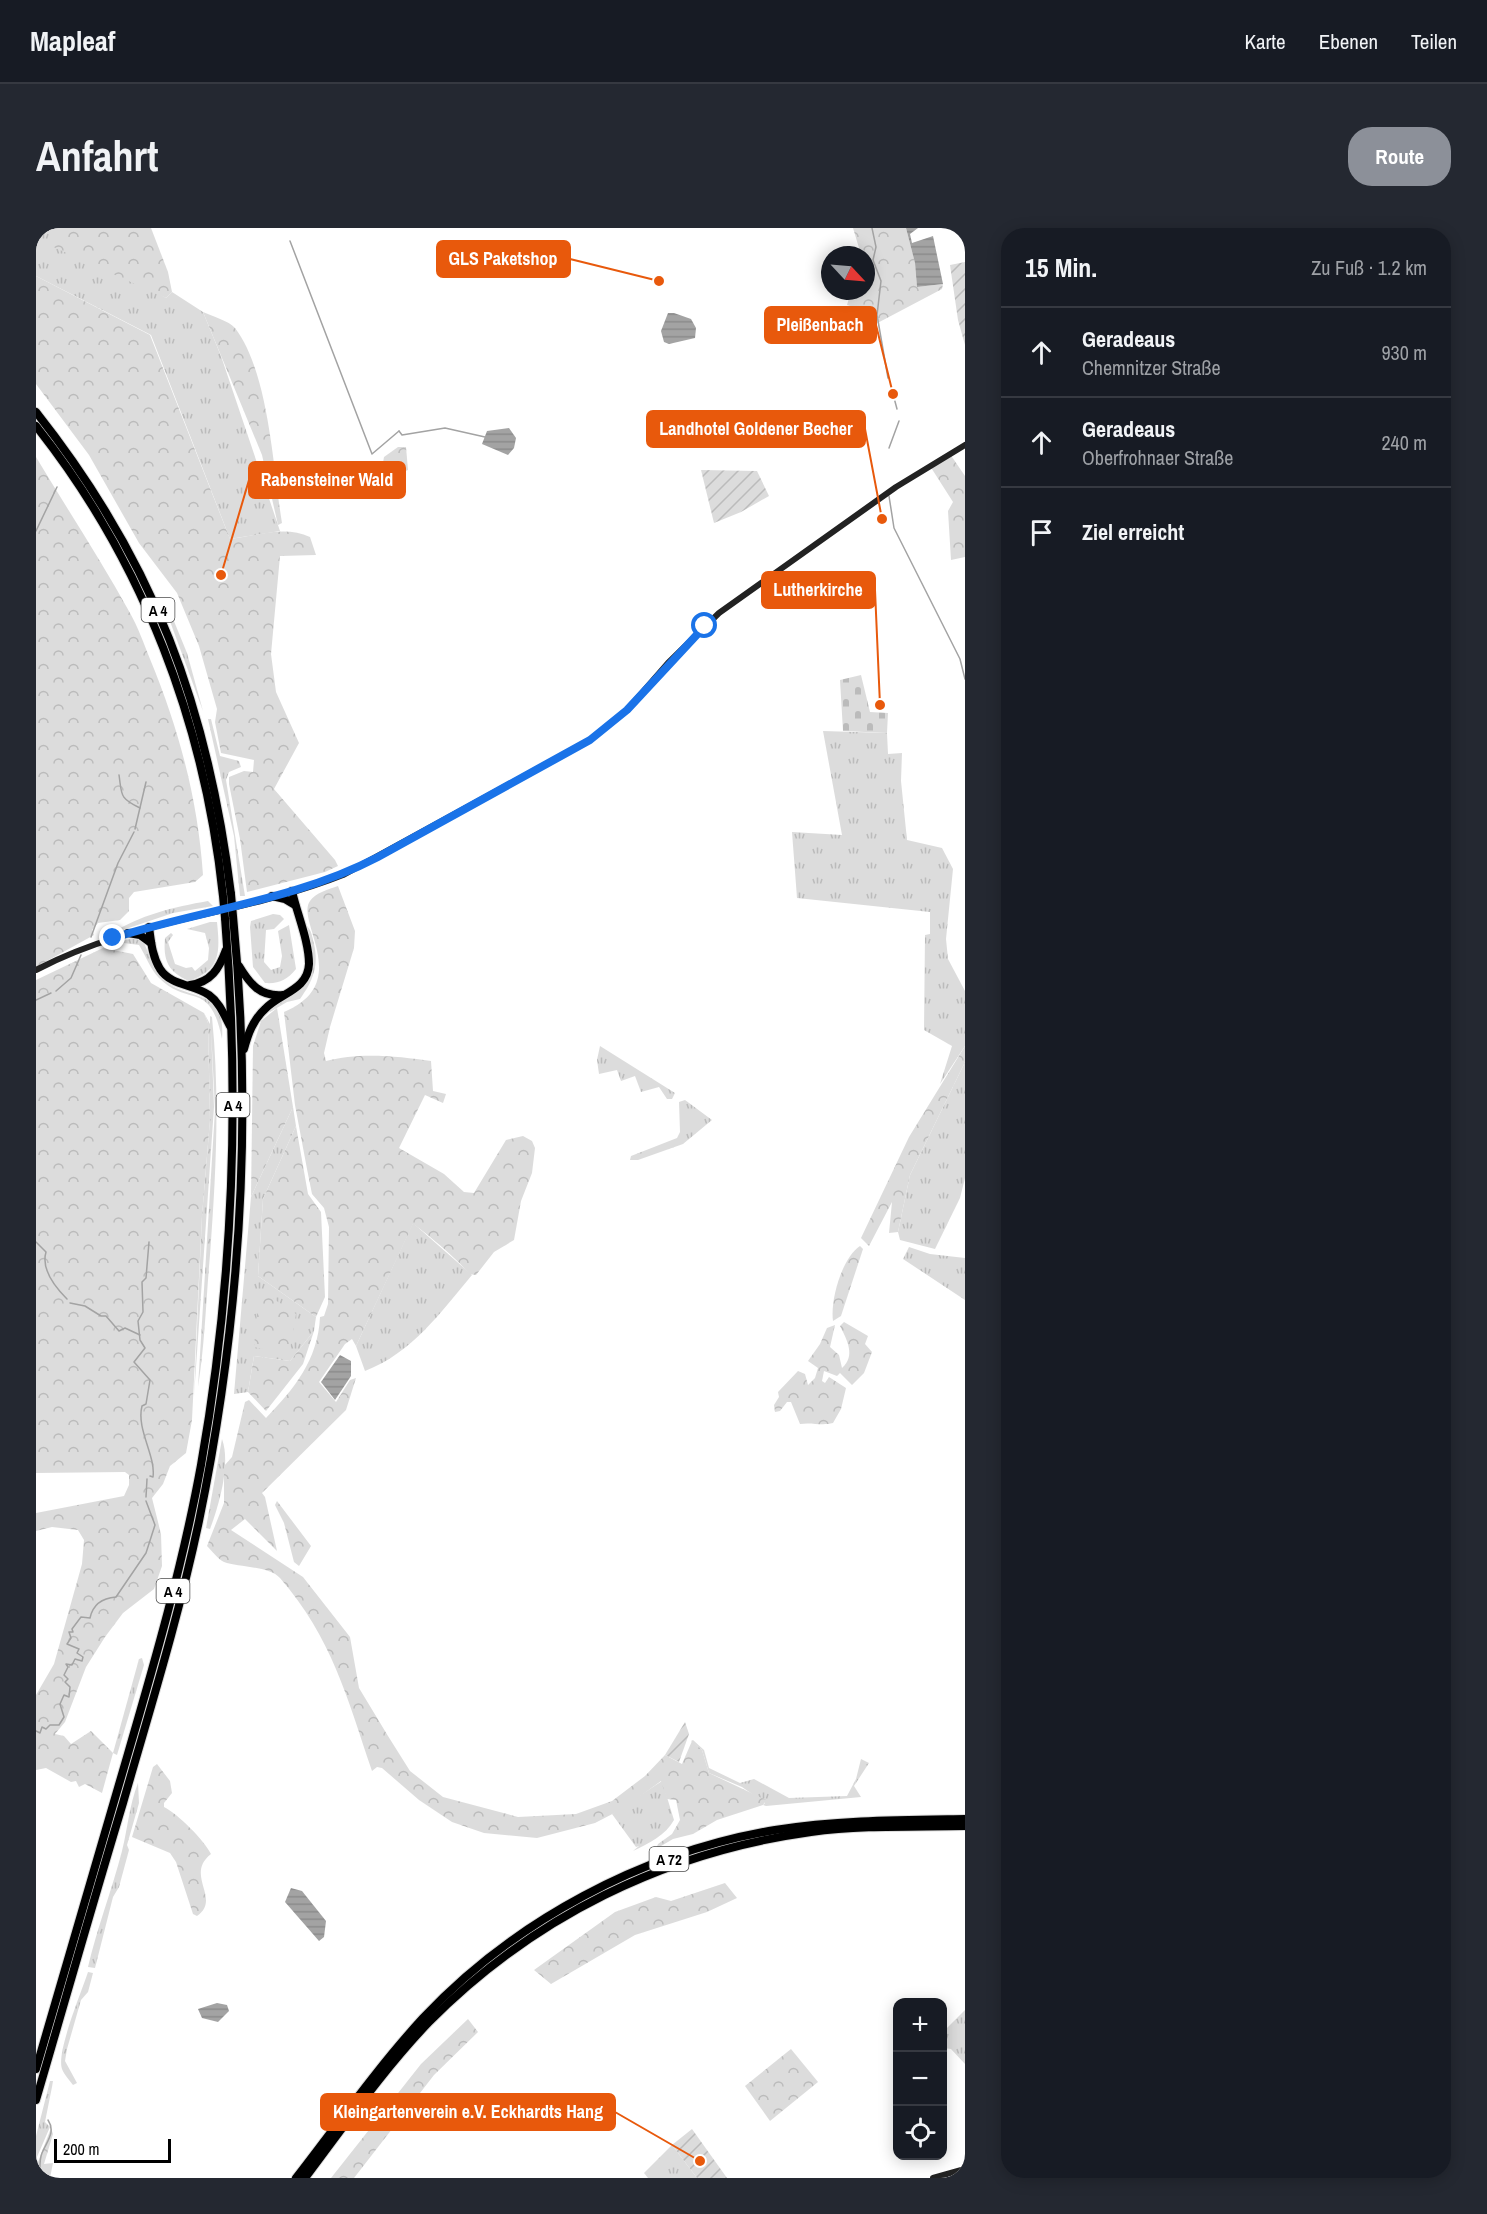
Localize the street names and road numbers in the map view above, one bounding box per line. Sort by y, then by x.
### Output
road number: A 4 [142,598,174,622]
road number: A 4 [216,1093,250,1117]
road number: A 4 [156,1579,190,1603]
road number: A 72 [650,1847,688,1871]

